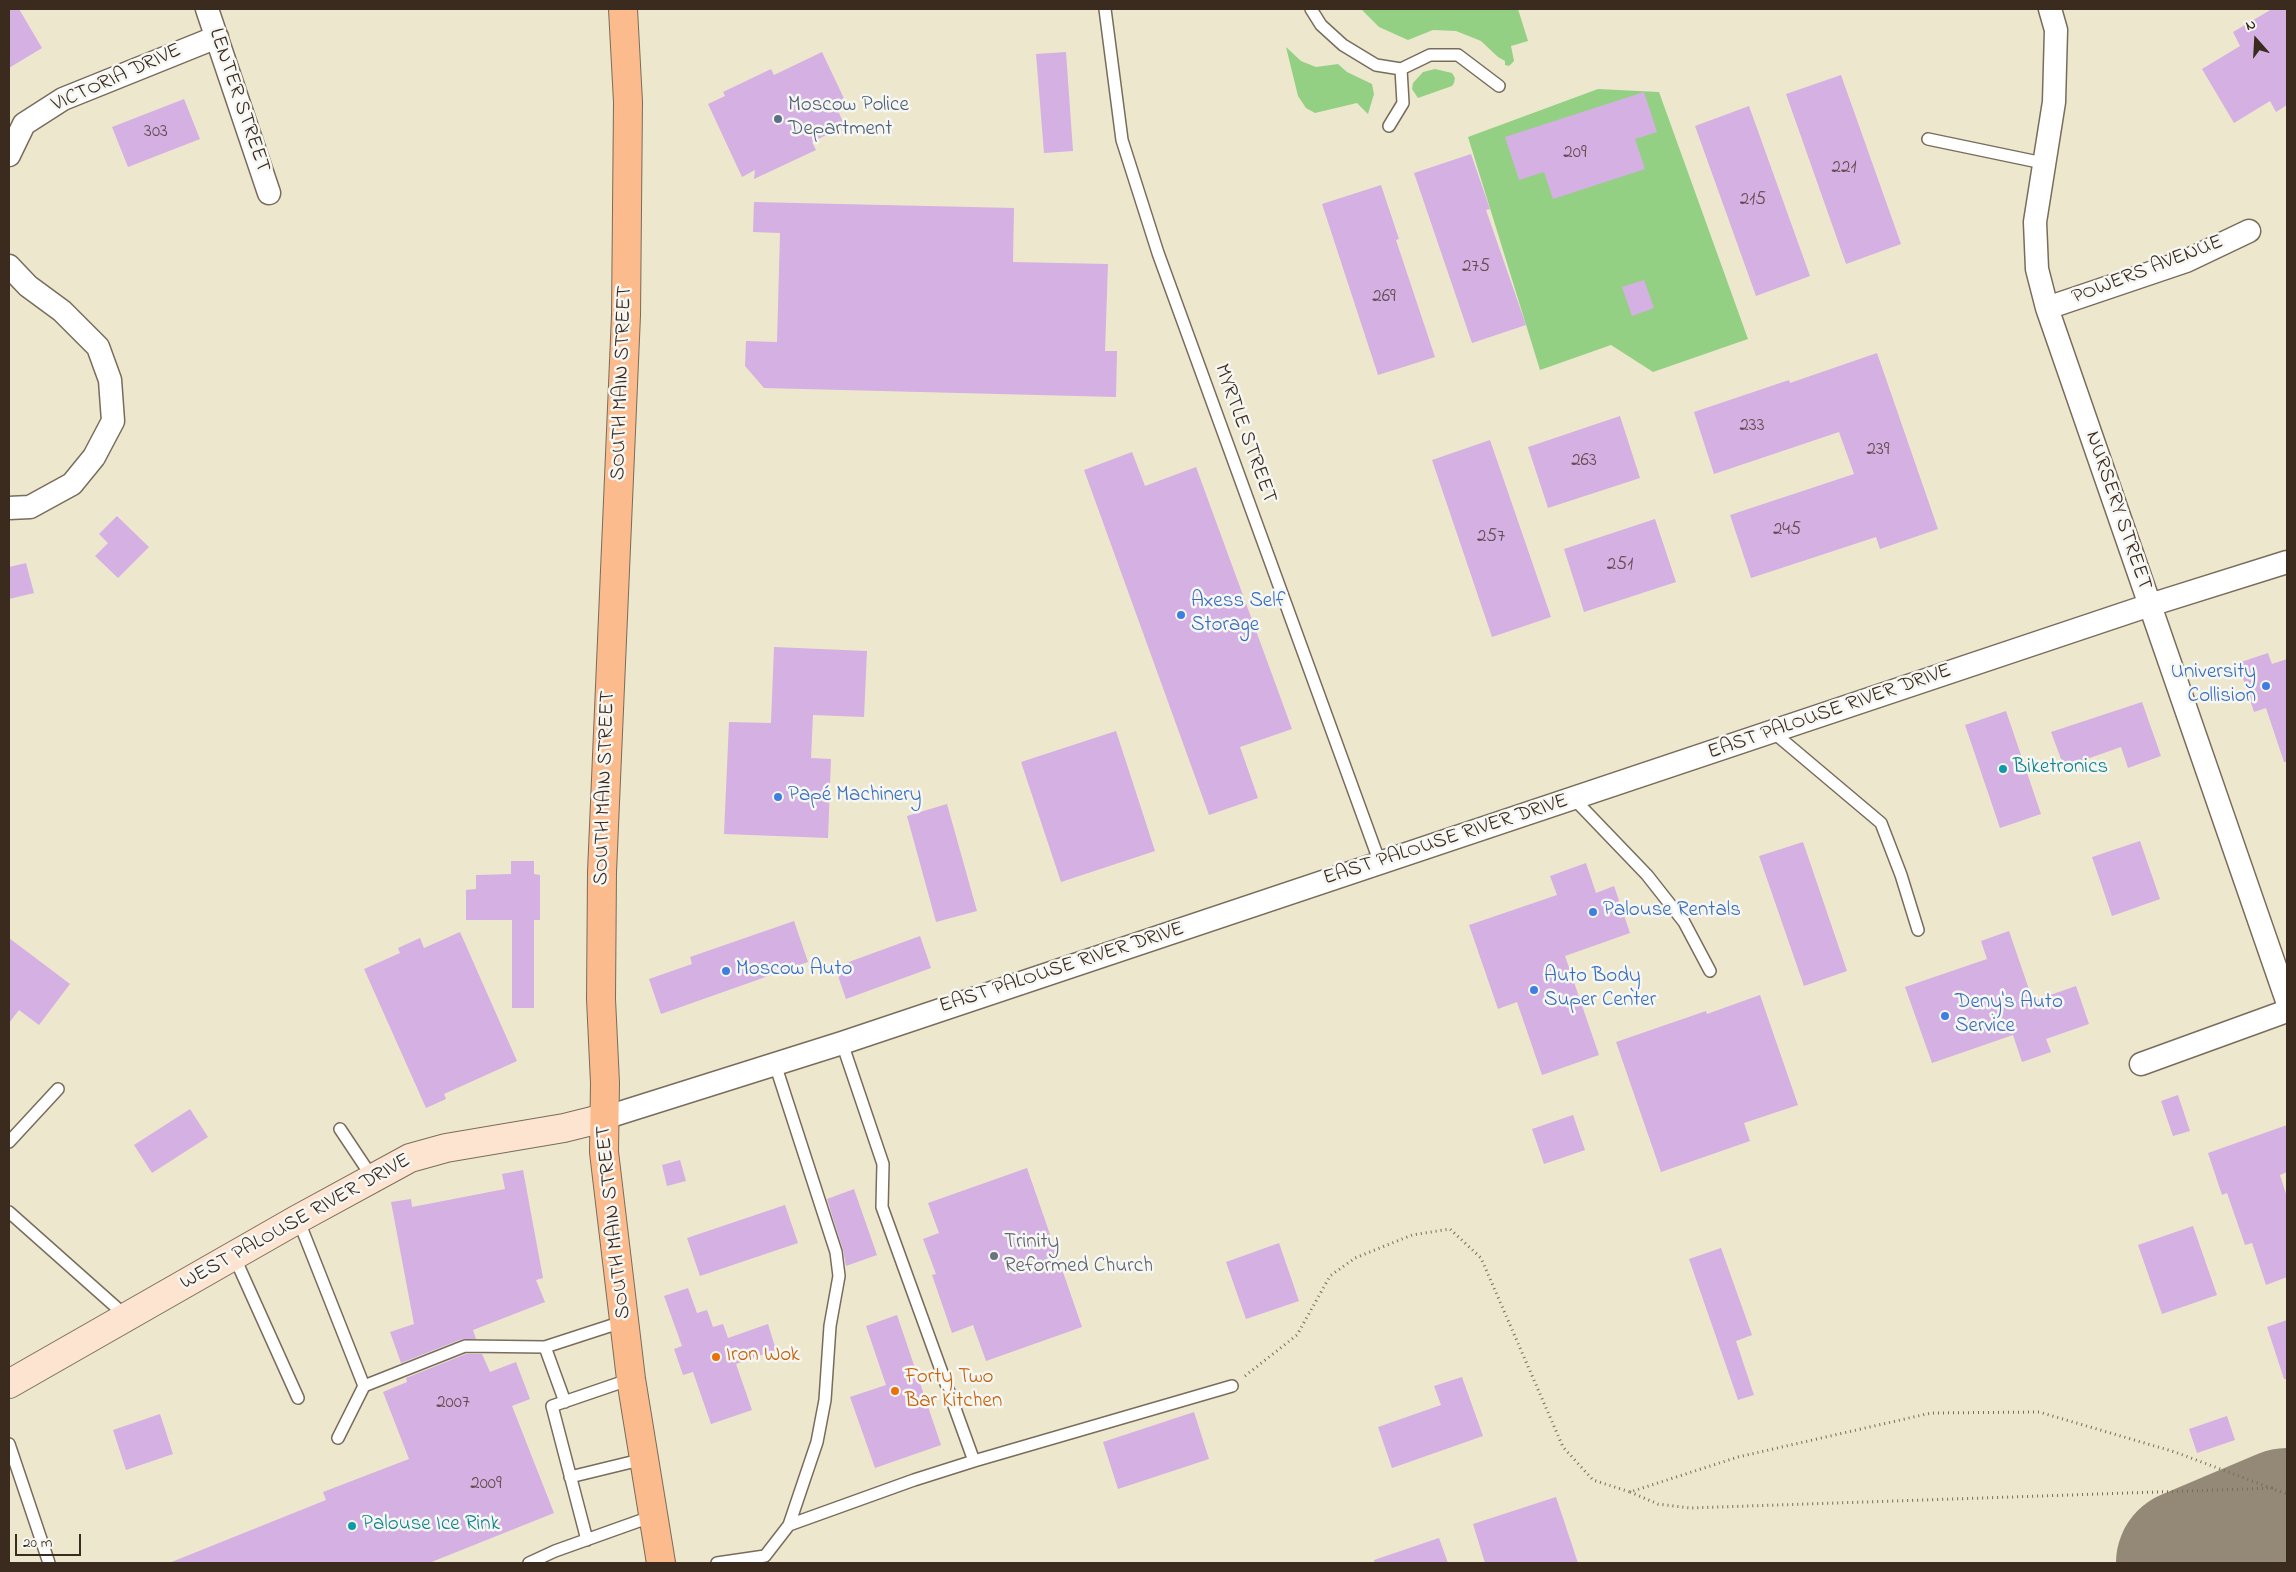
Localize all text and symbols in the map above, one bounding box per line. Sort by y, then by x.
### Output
text: N [2243,14,2259,37]
north arrow [2231,15,2281,65]
street label: LENTER STREET [202,26,274,176]
street label: VICTORIA DRIVE [48,39,186,119]
place label: Moscow Police Department [788,94,909,144]
marker: Moscow Police Department [772,113,784,125]
house number: 303 [144,122,168,144]
house number: 209 [1563,143,1587,165]
house number: 221 [1832,158,1856,180]
house number: 215 [1740,190,1766,212]
street label: POWERS AVENUE [2069,231,2227,311]
house number: 275 [1462,257,1490,279]
street label: SOUTH MAIN STREET [607,285,639,481]
house number: 269 [1372,287,1396,309]
street label: MYRTLE STREET [1207,361,1281,507]
house number: 233 [1739,416,1765,438]
street label: NURSERY STREET [2078,428,2156,594]
house number: 239 [1866,440,1890,462]
house number: 263 [1571,451,1597,473]
house number: 245 [1773,520,1801,542]
house number: 257 [1477,527,1505,549]
house number: 251 [1607,555,1633,577]
place label: Axess Self Storage [1191,590,1286,640]
marker: Axess Self Storage [1175,609,1187,621]
street label: EAST PALOUSE RIVER DRIVE [1705,659,1955,767]
place label: University Collision [2171,661,2256,711]
marker: University Collision [2260,680,2272,692]
street label: SOUTH MAIN STREET [590,690,622,886]
place label: Biketronics [2013,756,2108,782]
marker: Biketronics [1997,763,2009,775]
place label: Papé Machinery [788,784,921,810]
street label: EAST PALOUSE RIVER DRIVE [1320,789,1572,893]
marker: Papé Machinery [772,791,784,803]
place label: Palouse Rentals [1603,899,1741,925]
marker: Palouse Rentals [1587,906,1599,918]
street label: EAST PALOUSE RIVER DRIVE [936,917,1188,1021]
place label: Moscow Auto [736,958,852,984]
marker: Moscow Auto [720,965,732,977]
place label: Auto Body Super Center [1544,965,1656,1015]
marker: Auto Body Super Center [1528,984,1540,996]
place label: Deny's Auto Service [1955,991,2063,1041]
marker: Deny's Auto Service [1939,1010,1951,1022]
street label: SOUTH MAIN STREET [592,1124,638,1320]
street label: WEST PALOUSE RIVER DRIVE [177,1149,415,1297]
place label: Trinity Reformed Church [1004,1231,1153,1281]
marker: Trinity Reformed Church [988,1250,1000,1262]
place label: Iron Wok [726,1344,800,1370]
marker: Iron Wok [710,1351,722,1363]
place label: Forty Two Bar Kitchen [905,1366,1002,1416]
marker: Forty Two Bar Kitchen [889,1385,901,1397]
house number: 2007 [436,1393,470,1415]
house number: 2009 [470,1474,502,1496]
place label: Palouse Ice Rink [362,1513,500,1539]
marker: Palouse Ice Rink [346,1520,358,1532]
scale bar [18,1524,84,1556]
text: 20 m [23,1532,52,1554]

